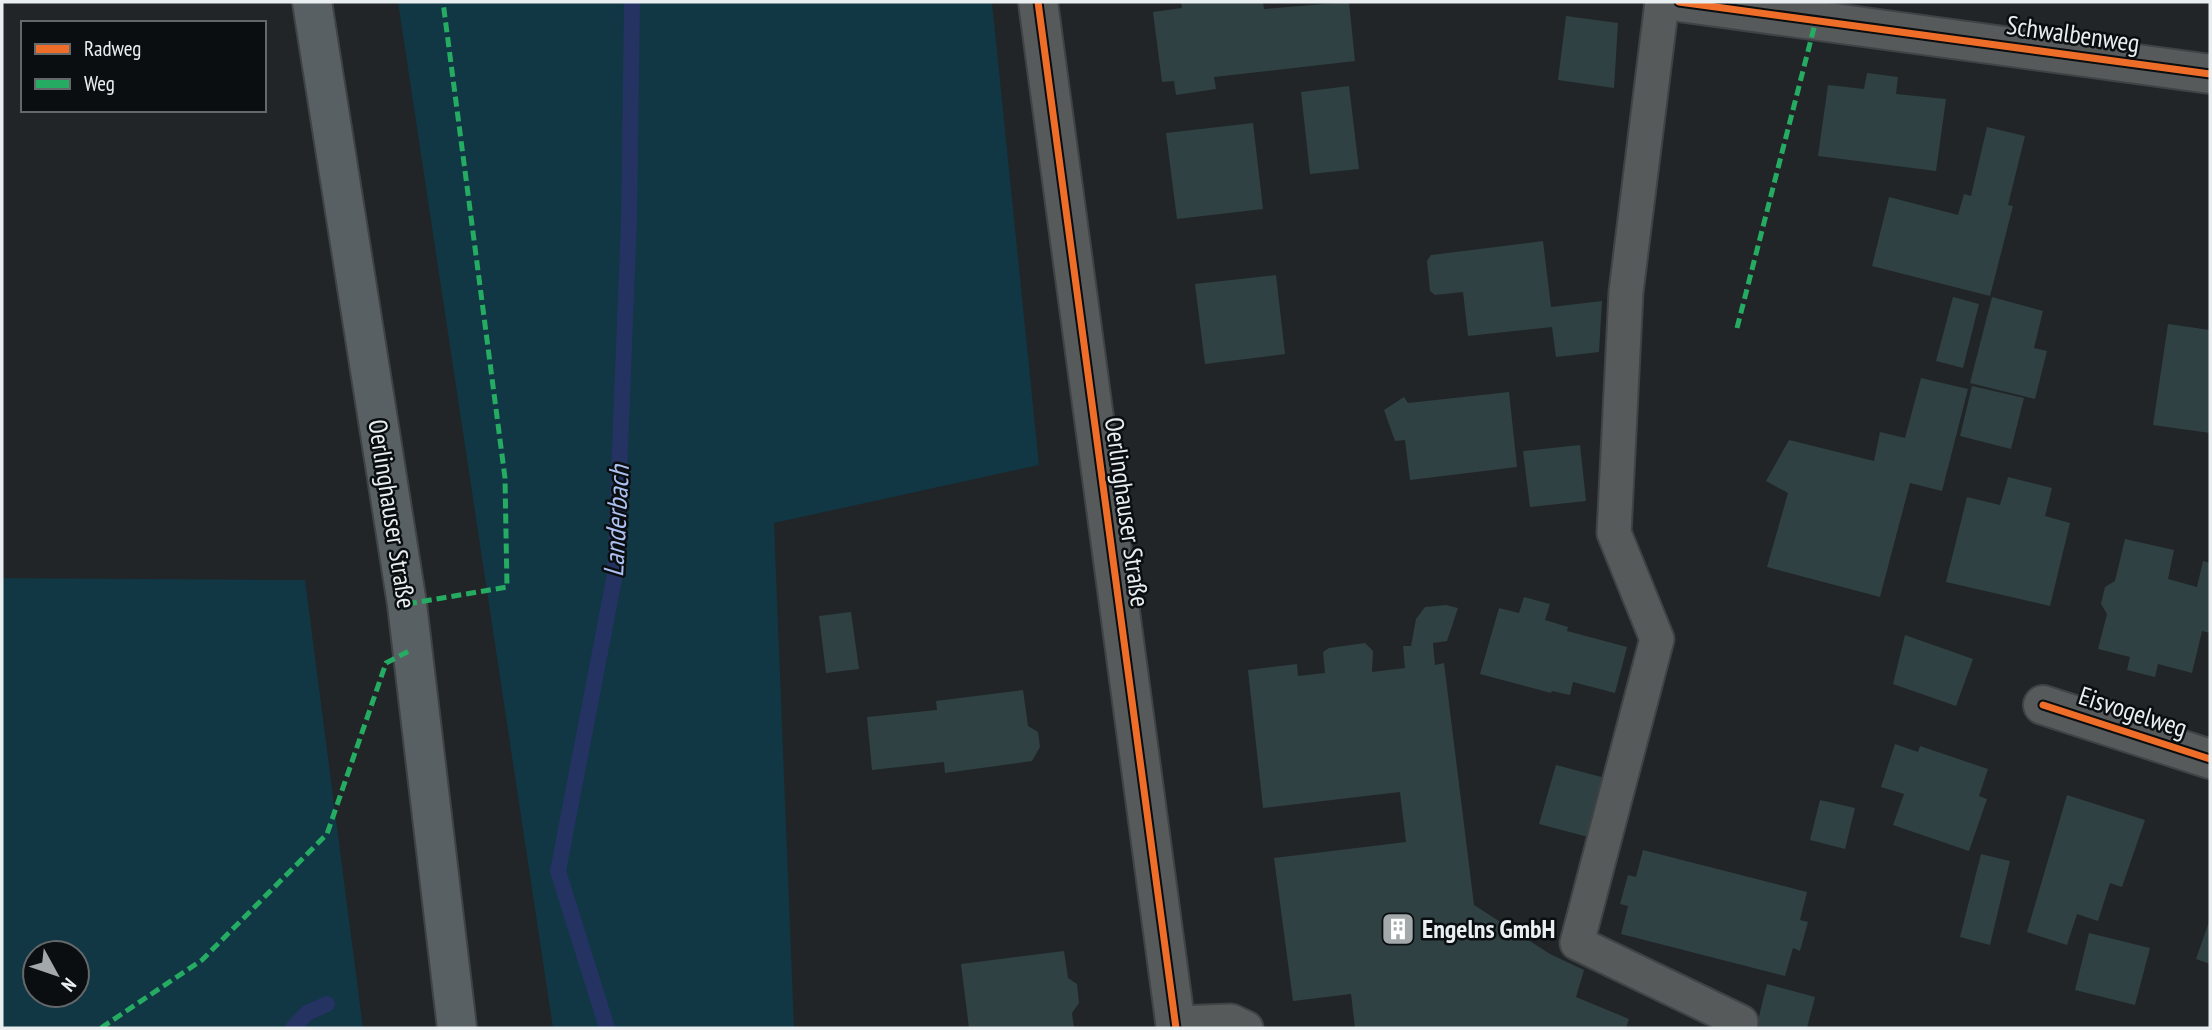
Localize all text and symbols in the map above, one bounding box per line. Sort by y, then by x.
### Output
street label: Schwalbenweg [2004,8,2142,59]
legend [21,21,266,112]
text: Radweg [84,35,141,62]
text: Weg [84,70,115,97]
street label: Oerlinghauser Straße [1098,415,1157,609]
street label: Oerlinghauser Straße [361,417,424,611]
water label: Landerbach [594,463,637,578]
street label: Eisvogelweg [2075,679,2191,744]
building icon: Engelns GmbH [1379,910,1417,948]
place label: Engelns GmbH [1422,912,1555,945]
north arrow [21,939,91,1009]
text: N [57,973,82,997]

